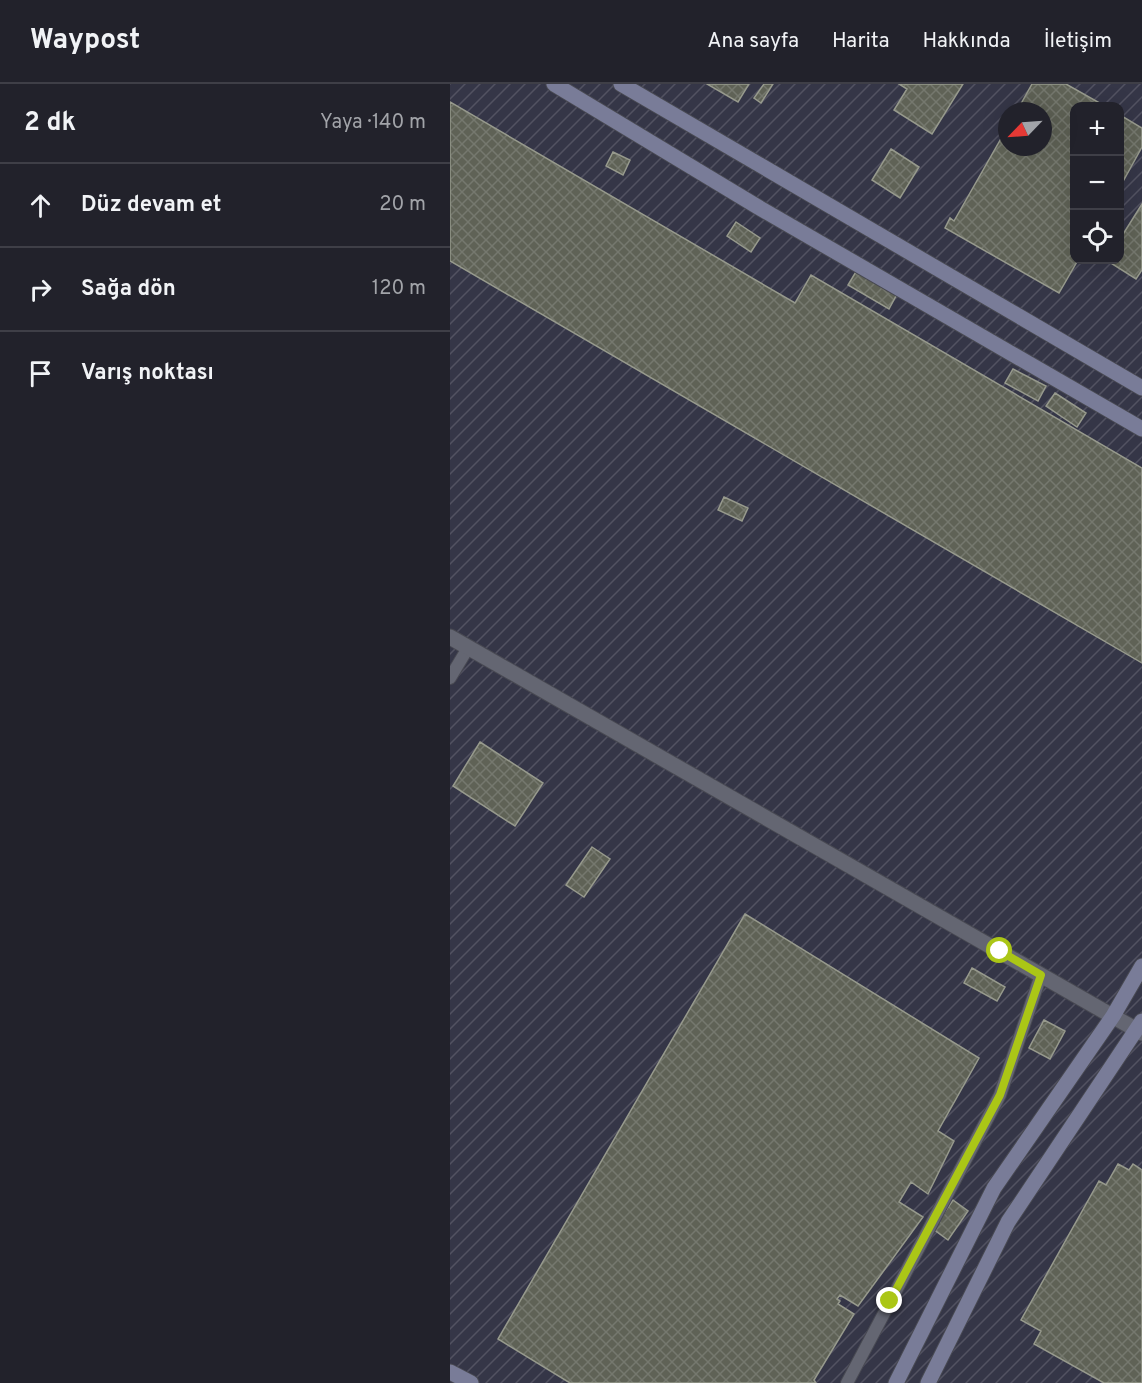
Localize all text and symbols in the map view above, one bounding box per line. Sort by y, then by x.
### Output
text: Waypost [30,23,140,59]
text: Ana sayfa [707,28,799,55]
text: Harita [832,28,890,55]
text: Hakkında [923,28,1011,55]
text: İletişim [1044,28,1112,55]
north arrow [998,102,1052,156]
map controls [1070,102,1124,264]
button: + [1070,102,1124,156]
text: 2 dk [24,107,76,140]
text: Yaya · 140 m [320,110,426,136]
button: − [1070,156,1124,210]
icon: ahead [24,189,57,222]
text: Düz devam et [81,192,221,219]
text: 20 m [379,192,426,218]
button: locate [1070,210,1124,264]
icon: right [24,273,57,306]
text: Sağa dön [81,276,176,303]
text: 120 m [372,276,426,302]
icon: arrive [24,357,57,390]
text: Varış noktası [81,360,214,387]
route start [986,937,1012,963]
route end [876,1287,902,1313]

